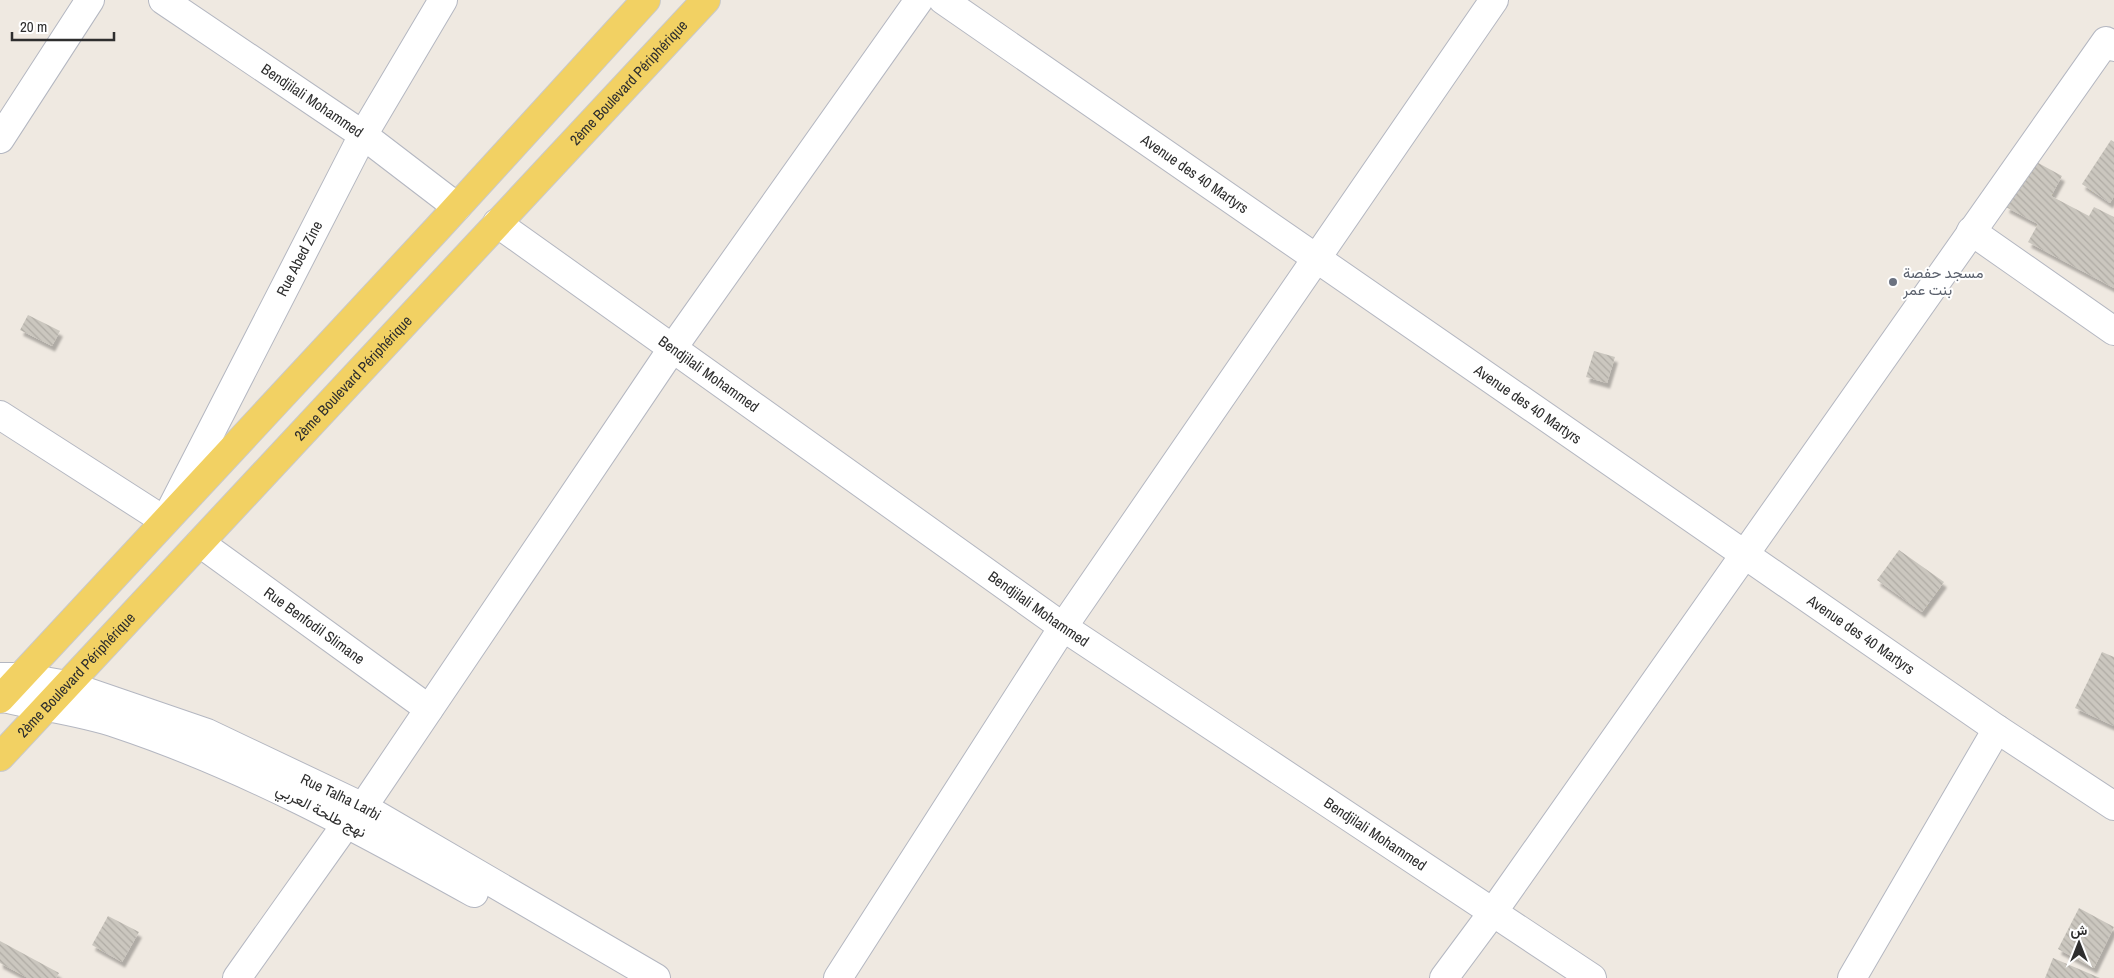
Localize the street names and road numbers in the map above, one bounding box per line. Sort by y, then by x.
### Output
street label: 2ème Boulevard Périphérique [565,15,692,150]
street label: Bendjilali Mohammed [257,58,368,142]
street label: Avenue des 40 Martyrs [1136,129,1253,218]
street label: Rue Abed Zine [271,217,327,300]
street label: 2ème Boulevard Périphérique [289,311,417,445]
street label: Bendjilali Mohammed [654,331,763,417]
street label: Avenue des 40 Martyrs [1469,359,1586,449]
street label: Bendjilali Mohammed [984,566,1093,651]
street label: Rue Benfodil Slimane [260,582,369,669]
street label: Avenue des 40 Martyrs [1802,589,1919,679]
street label: 2ème Boulevard Périphérique [12,607,140,742]
street label: Rue Talha Larbi [297,768,385,825]
street label: نهج طلحة العربي [271,779,370,845]
street label: Bendjilali Mohammed [1320,792,1431,875]

